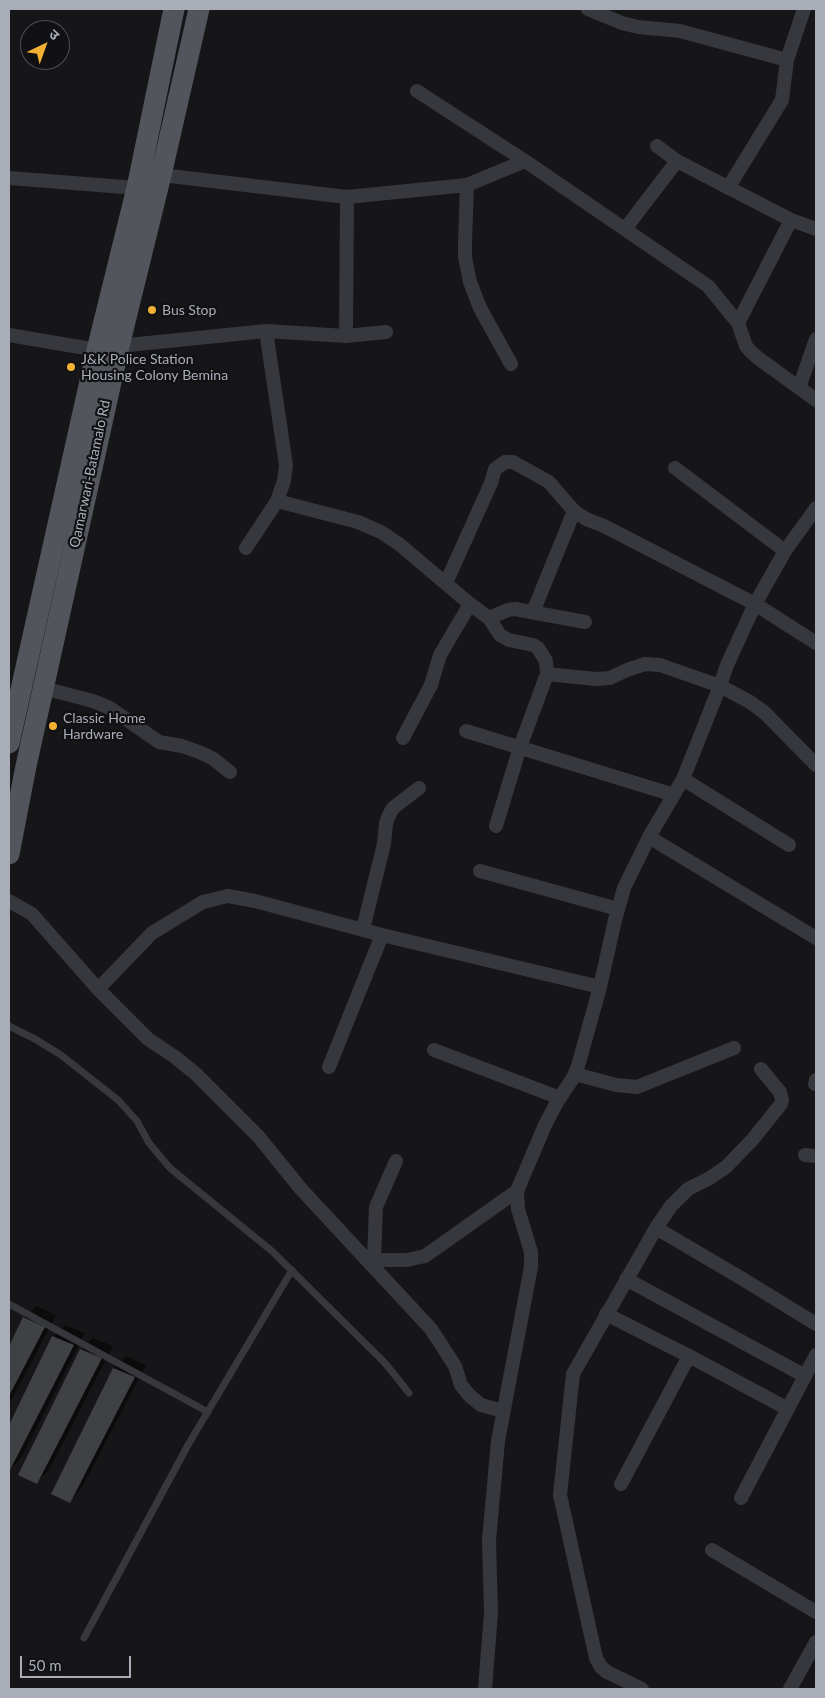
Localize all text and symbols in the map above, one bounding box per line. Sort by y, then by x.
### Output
north arrow [20,20,70,70]
text: उ [46,25,63,43]
place label: Bus Stop [162,302,216,318]
marker: Bus Stop [146,304,158,316]
place label: J&K Police Station Housing Colony Bemina [81,351,228,384]
marker: J&K Police Station Housing Colony Bemina [65,361,77,373]
street label: Qamarwari-Batamalo Rd [66,399,114,549]
place label: Classic Home Hardware [63,710,146,742]
marker: Classic Home Hardware [47,720,59,732]
scale bar [22,1646,134,1678]
text: 50 m [28,1656,62,1674]

